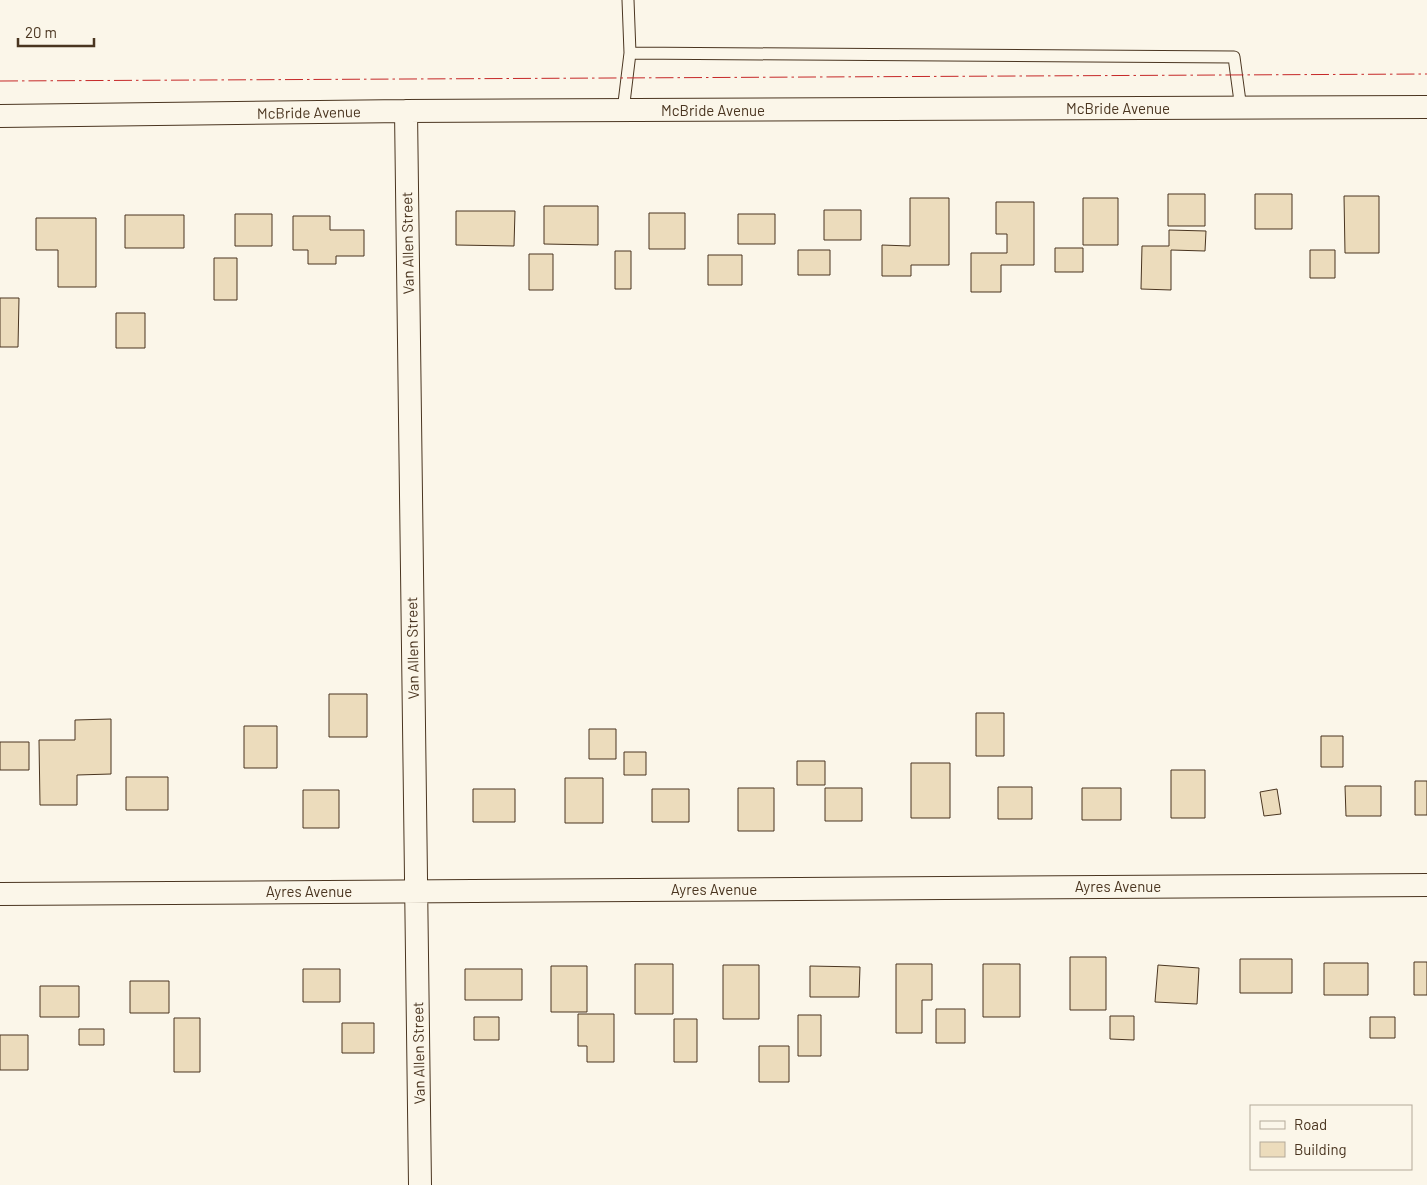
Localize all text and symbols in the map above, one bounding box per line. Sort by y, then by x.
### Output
scale bar [18,15,94,47]
text: 20 m [25,23,57,41]
street label: McBride Avenue [1066,99,1170,117]
street label: McBride Avenue [661,101,765,119]
street label: McBride Avenue [257,102,361,122]
street label: Van Allen Street [397,191,417,295]
street label: Van Allen Street [402,596,422,700]
street label: Ayres Avenue [1075,877,1161,895]
street label: Ayres Avenue [671,880,757,898]
street label: Ayres Avenue [266,882,352,900]
street label: Van Allen Street [408,1001,428,1105]
legend [1250,1105,1412,1170]
text: Road [1294,1115,1327,1133]
text: Building [1294,1140,1347,1158]

